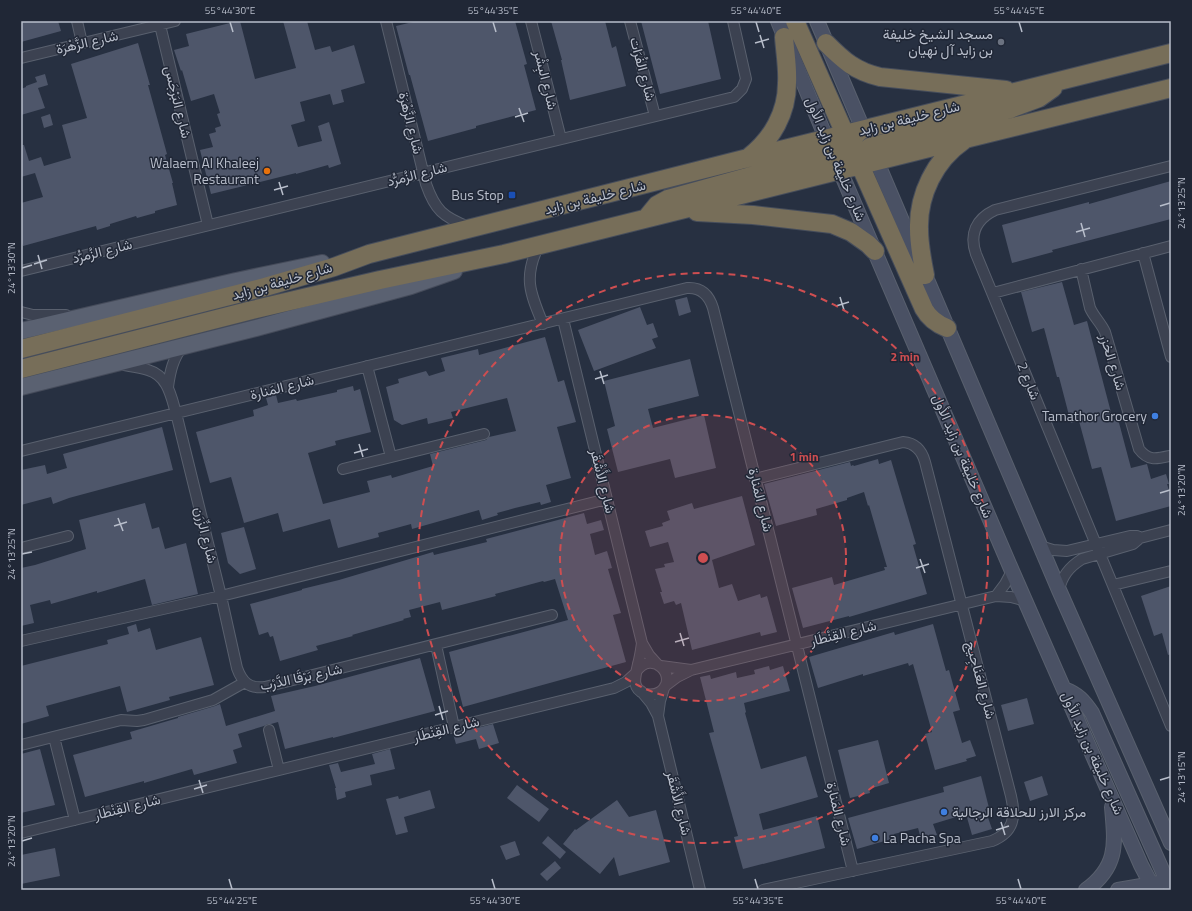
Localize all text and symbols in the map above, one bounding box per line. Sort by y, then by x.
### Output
text: 55°44'30"E [205,3,256,18]
text: 55°44'35"E [468,3,519,18]
text: 55°44'40"E [731,3,782,18]
text: 55°44'45"E [994,3,1045,18]
place label: مسجد الشيخ خليفة بن زايد آل نهيان [883,23,993,60]
street label: شارع الزَّهْرَة [54,24,120,60]
street label: شارع الفُرَات [624,35,662,103]
marker: مسجد الشيخ خليفة بن زايد آل نهيان [996,37,1006,47]
street label: شارع البِشْر [527,47,564,112]
street label: شارع البَرْجَس [158,63,198,141]
street label: شارع الزَّهْرَة [393,90,429,156]
street label: شارع خليفة بن زايد الأول [800,93,872,225]
street label: شارع خليفة بن زايد [856,95,962,141]
place label: Walaem Al Khaleej Restaurant [150,152,259,189]
street label: شارع الزُمرُّد [385,156,449,192]
marker: Walaem Al Khaleej Restaurant [262,166,272,176]
street label: شارع خليفة بن زايد [542,174,648,220]
text: 24°13'25"N [1174,177,1189,229]
place label: Bus Stop [451,184,504,205]
marker: Bus Stop [507,190,517,200]
street label: شارع الزُمرُّد [70,233,134,269]
text: 24°13'30"N [4,242,19,294]
street label: شارع خليفة بن زايد [229,256,335,306]
street label: شارع الخزر [1094,330,1132,393]
text: 2 min [890,347,920,366]
street label: شارع 2 [1011,359,1047,403]
street label: شارع المَنارة [248,368,316,406]
street label: شارع خليفة بن زايد الأول [927,390,999,522]
place label: Tamathor Grocery [1042,405,1147,426]
marker: Tamathor Grocery [1150,411,1160,421]
street label: شارع الأَشْقَر [584,445,622,516]
text: 1 min [789,447,819,466]
text: 24°13'20"N [1174,464,1189,516]
street label: شارع المَنارة [742,466,780,534]
street label: شارع الزِّرَن [188,504,224,566]
text: 24°13'25"N [4,528,19,580]
centre of rings [696,551,710,565]
street label: شارع القِنْطَار [806,614,879,652]
street label: شارع العَنَاجِيج [960,639,1002,721]
street label: شارع بَرْقَا الدَّرْب [258,658,344,696]
street label: شارع خليفة بن زايد الأول [1056,688,1130,818]
street label: شارع القِنْطَار [409,710,482,748]
text: 24°13'15"N [1174,751,1189,803]
street label: شارع الأَشْقَر [660,767,698,838]
street label: شارع المَنارة [820,780,858,848]
street label: شارع القِنْطَار [90,788,163,826]
place label: مركز الارز للحلاقة الرجالية [952,801,1086,822]
marker: مركز الارز للحلاقة الرجالية [939,807,949,817]
text: 24°13'20"N [4,815,19,867]
place label: La Pacha Spa [883,827,961,848]
marker: La Pacha Spa [870,833,880,843]
text: 55°44'25"E [207,893,258,908]
text: 55°44'30"E [470,893,521,908]
text: 55°44'35"E [733,893,784,908]
text: 55°44'40"E [996,893,1047,908]

